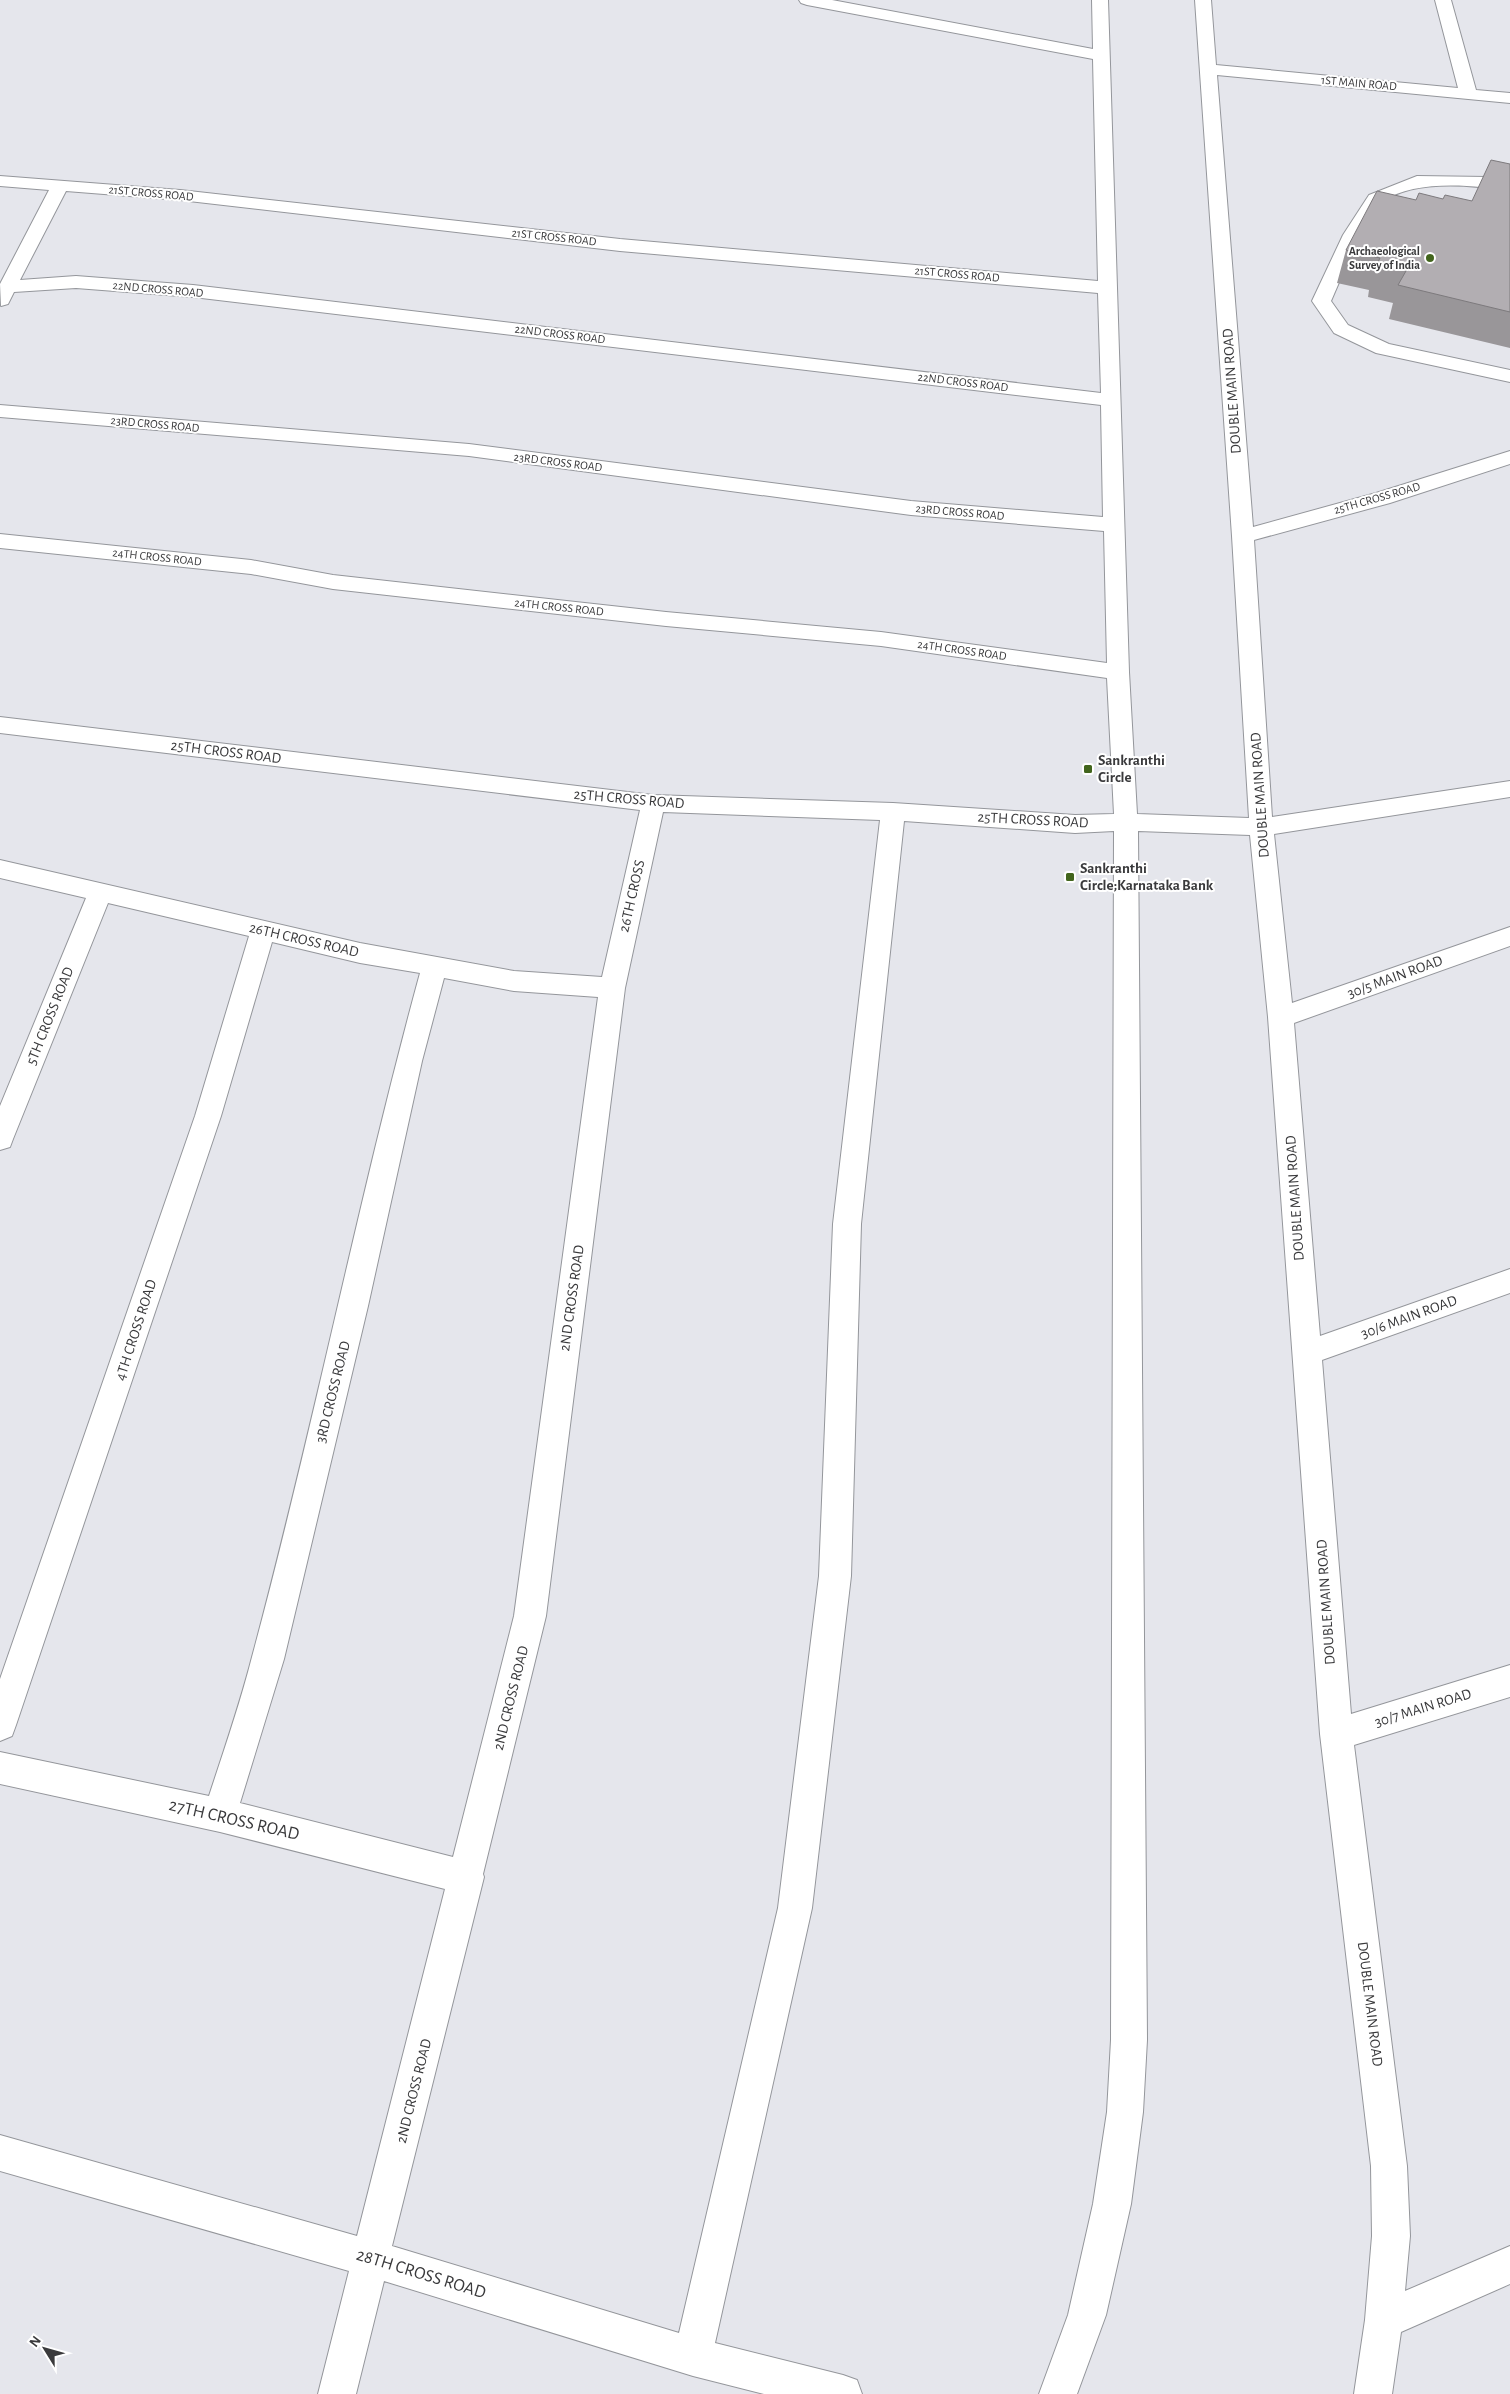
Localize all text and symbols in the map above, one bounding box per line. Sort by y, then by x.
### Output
street label: 1ST MAIN ROAD [1321,74,1398,92]
street label: 21ST CROSS ROAD [108,183,194,203]
street label: 21ST CROSS ROAD [511,227,597,247]
place label: Archaeological Survey of India [1349,245,1420,272]
marker: Archaeological Survey of India [1424,252,1436,264]
street label: 21ST CROSS ROAD [914,264,1000,284]
street label: 22ND CROSS ROAD [112,279,204,299]
street label: 22ND CROSS ROAD [514,322,606,346]
street label: DOUBLE MAIN ROAD [1220,327,1244,454]
street label: 22ND CROSS ROAD [917,370,1009,394]
street label: 23RD CROSS ROAD [110,414,200,434]
street label: 23RD CROSS ROAD [513,451,603,473]
street label: 25TH CROSS ROAD [1333,480,1422,516]
street label: 23RD CROSS ROAD [915,502,1005,522]
street label: 24TH CROSS ROAD [112,546,202,568]
street label: 24TH CROSS ROAD [514,596,604,618]
street label: 24TH CROSS ROAD [917,638,1007,662]
street label: DOUBLE MAIN ROAD [1248,731,1272,858]
street label: 25TH CROSS ROAD [170,738,282,766]
place label: Sankranthi Circle [1098,753,1165,785]
marker: Sankranthi Circle [1082,763,1094,775]
street label: 25TH CROSS ROAD [573,787,685,811]
street label: 25TH CROSS ROAD [977,810,1089,830]
street label: 26TH CROSS [616,858,648,934]
place label: Sankranthi Circle;Karnataka Bank [1080,861,1214,893]
marker: Sankranthi Circle;Karnataka Bank [1064,871,1076,883]
street label: 26TH CROSS ROAD [248,920,361,960]
street label: 30/5 MAIN ROAD [1345,953,1445,1001]
street label: 5TH CROSS ROAD [24,965,77,1067]
street label: DOUBLE MAIN ROAD [1283,1134,1307,1261]
street label: 2ND CROSS ROAD [557,1244,587,1352]
street label: 4TH CROSS ROAD [113,1277,159,1382]
street label: 30/6 MAIN ROAD [1359,1293,1459,1341]
street label: 3RD CROSS ROAD [313,1339,353,1445]
street label: DOUBLE MAIN ROAD [1314,1538,1338,1665]
street label: 2ND CROSS ROAD [491,1644,531,1752]
street label: 30/7 MAIN ROAD [1373,1686,1473,1730]
street label: 27TH CROSS ROAD [167,1796,301,1844]
street label: DOUBLE MAIN ROAD [1355,1941,1385,2068]
street label: 2ND CROSS ROAD [394,2037,434,2145]
street label: 28TH CROSS ROAD [354,2246,488,2302]
north arrow [20,2324,70,2374]
text: N [27,2334,44,2350]

